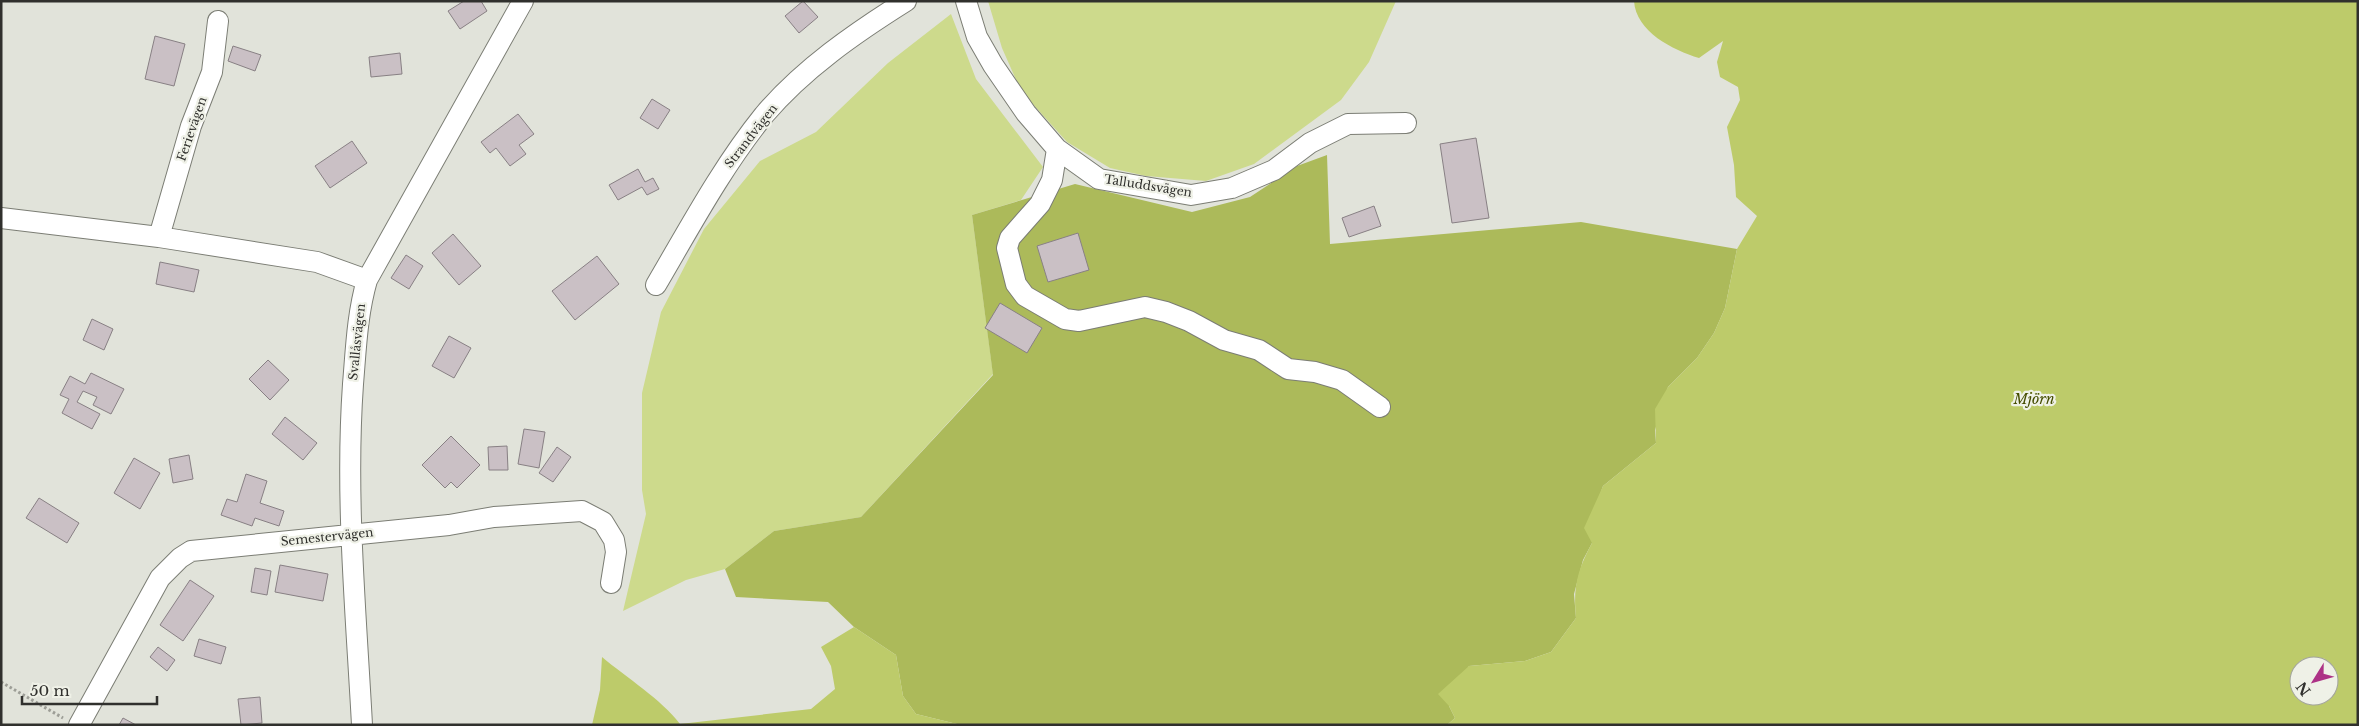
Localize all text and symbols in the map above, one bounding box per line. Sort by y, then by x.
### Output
street label: Ferievägen [174,95,210,163]
street label: Strandvägen [721,101,780,171]
street label: Talluddsvägen [1103,171,1193,200]
street label: Svallåsvägen [345,303,368,381]
water label: Mjörn [2013,390,2055,408]
street label: Semestervägen [280,524,374,549]
north arrow [2289,656,2339,706]
scale bar [22,674,158,706]
text: N [2292,678,2315,699]
text: 50 m [30,681,70,700]

